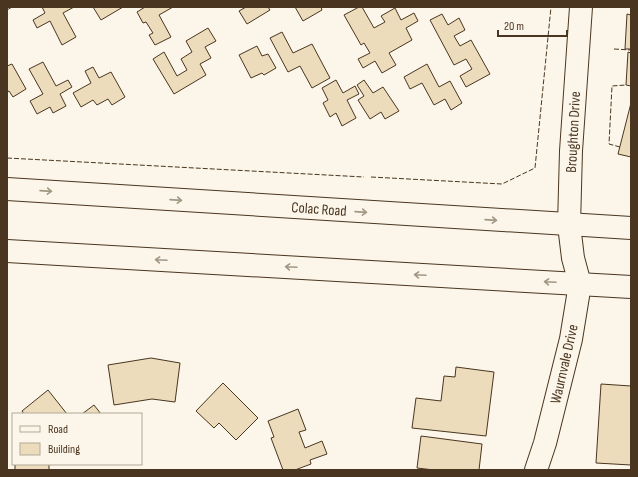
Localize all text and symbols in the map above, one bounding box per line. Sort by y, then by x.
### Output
scale bar [498,12,567,38]
text: 20 m [504,19,524,34]
street label: Broughton Drive [562,91,585,173]
one-way arrow [39,188,52,195]
one-way arrow [169,196,182,203]
street label: Colac Road [291,198,347,221]
one-way arrow [354,208,367,215]
one-way arrow [484,216,497,224]
one-way arrow [155,256,168,263]
one-way arrow [285,264,298,271]
one-way arrow [414,271,427,278]
one-way arrow [544,279,557,286]
street label: Waurnvale Drive [546,323,583,406]
legend [12,413,142,465]
text: Road [48,422,68,437]
text: Building [48,442,80,457]

